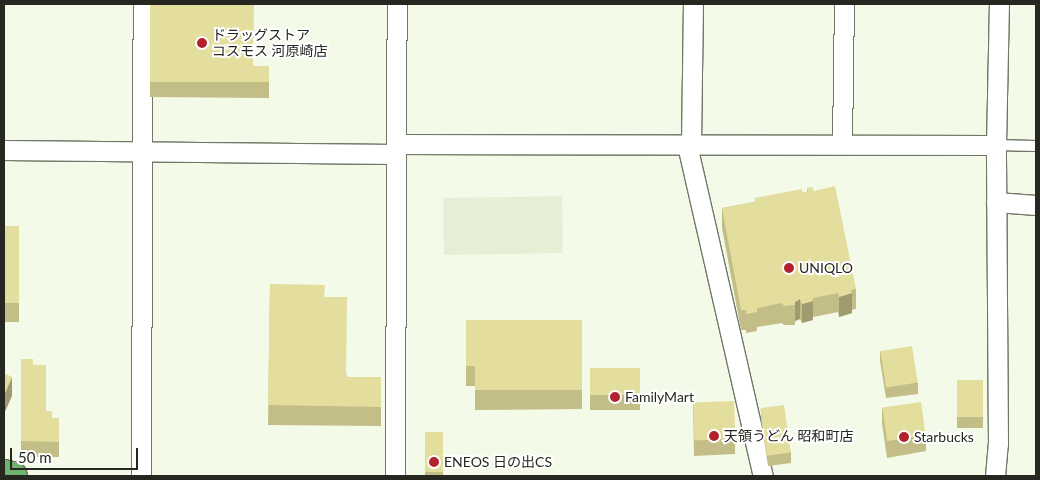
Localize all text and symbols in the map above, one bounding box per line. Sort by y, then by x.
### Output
place label: ドラッグストア コスモス 河原崎店 [212,27,328,59]
marker: ドラッグストア コスモス 河原崎店 [196,37,208,49]
place label: UNIQLO [799,260,853,276]
marker: UNIQLO [783,262,795,274]
place label: FamilyMart [625,389,694,405]
marker: FamilyMart [609,391,621,403]
place label: 天領うどん 昭和町店 [724,428,854,444]
place label: Starbucks [914,429,974,445]
marker: 天領うどん 昭和町店 [708,430,720,442]
marker: Starbucks [898,431,910,443]
scale bar [12,438,140,470]
text: 50 m [18,448,52,466]
place label: ENEOS 日の出CS [444,454,552,470]
marker: ENEOS 日の出CS [428,456,440,468]

